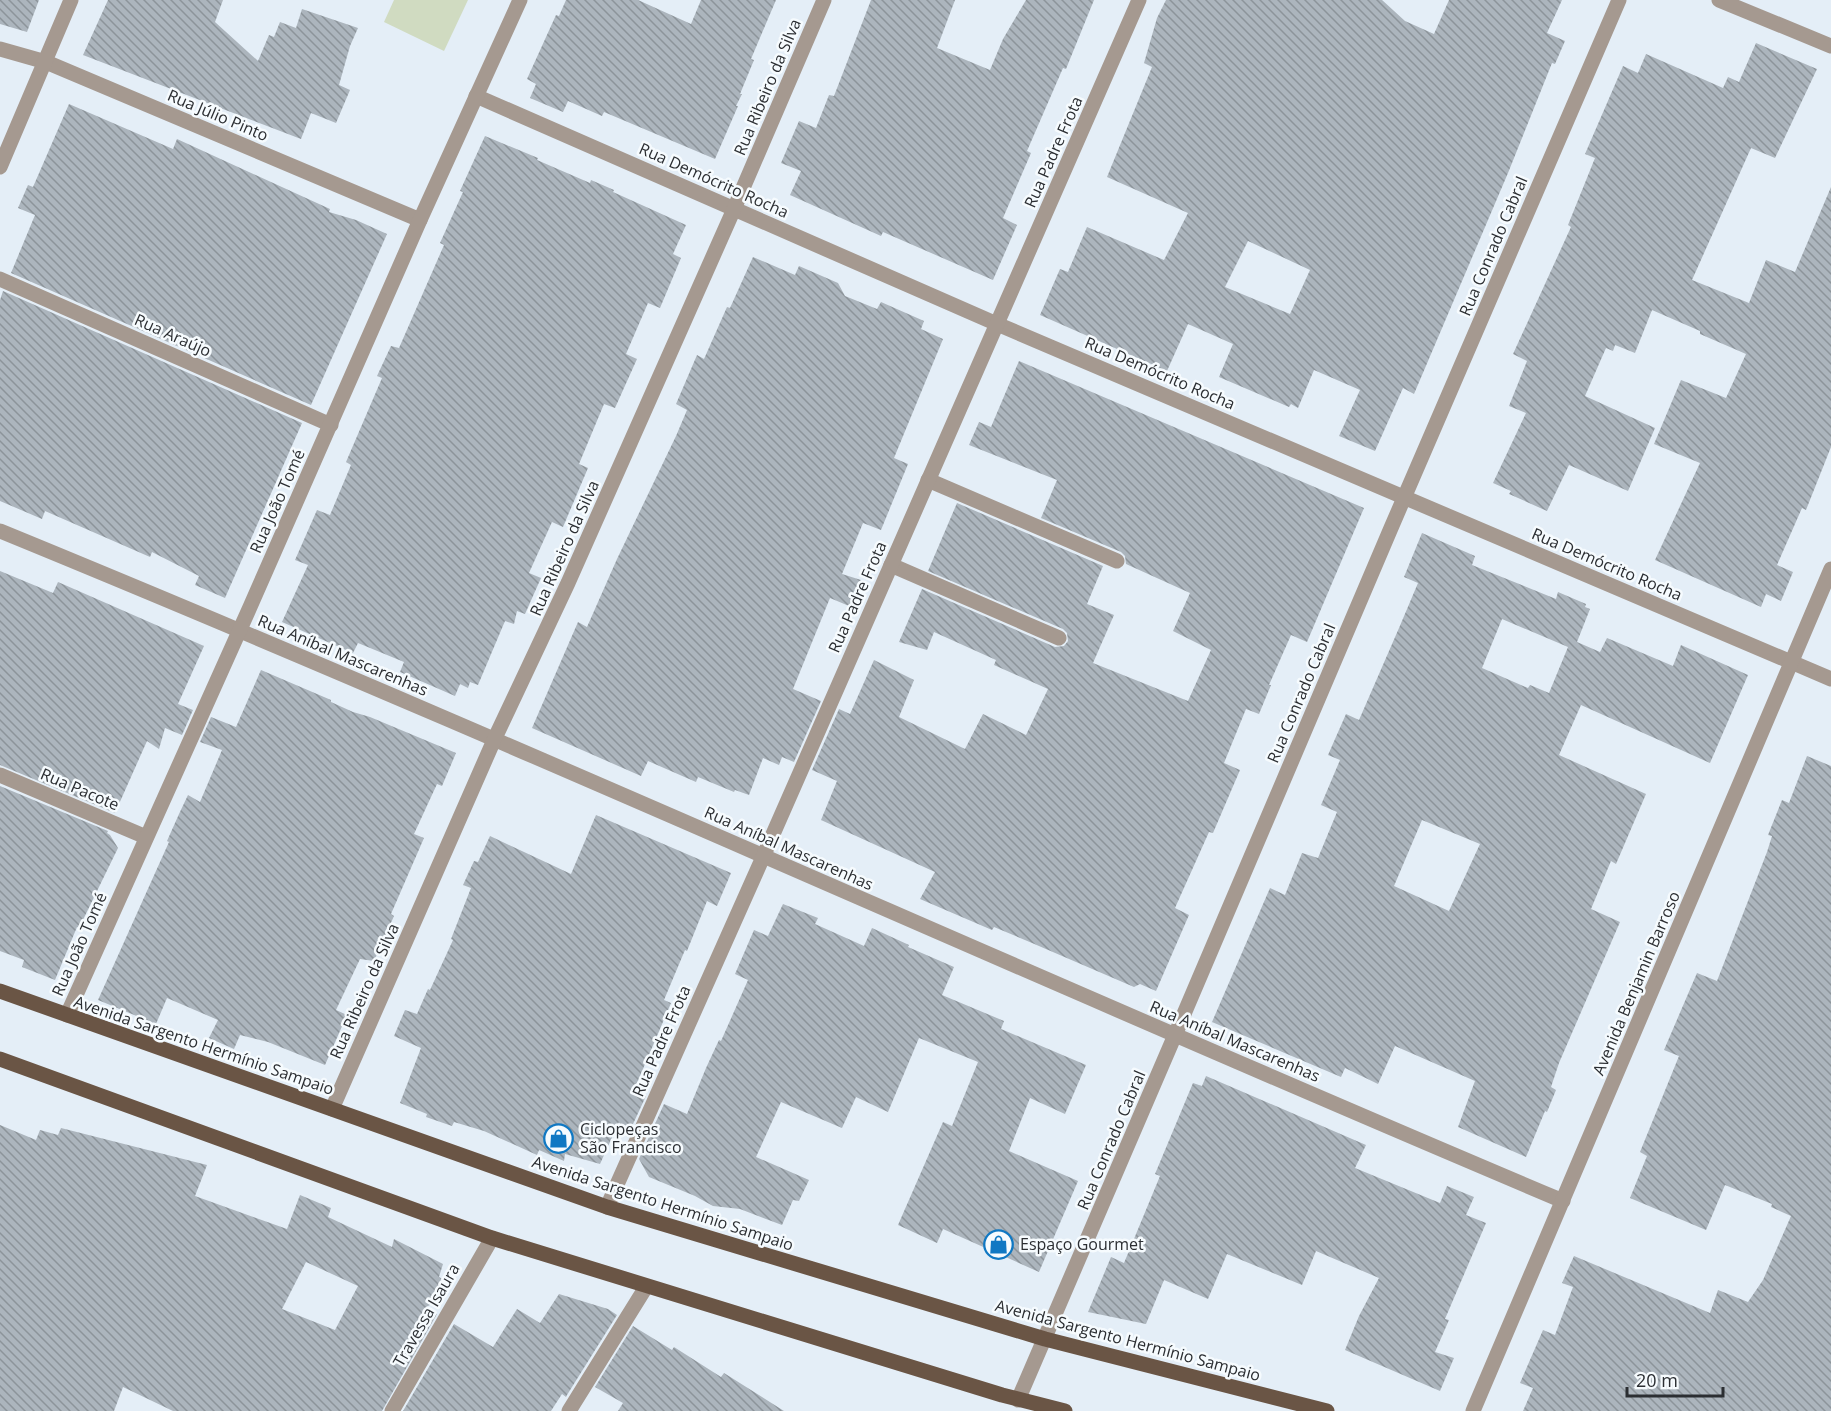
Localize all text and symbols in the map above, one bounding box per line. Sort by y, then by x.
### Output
street label: Rua Ribeiro da Silva [728,15,806,159]
street label: Rua Júlio Pinto [164,84,272,146]
street label: Rua Padre Frota [1019,93,1087,211]
street label: Rua Demócrito Rocha [636,137,792,223]
street label: Rua Conrado Cabral [1454,173,1532,319]
street label: Rua Araújo [131,308,215,362]
street label: Rua Demócrito Rocha [1081,331,1239,415]
street label: Rua João Tomé [244,446,310,556]
street label: Rua Ribeiro da Silva [524,477,604,619]
street label: Rua Demócrito Rocha [1528,522,1686,606]
street label: Rua Padre Frota [823,538,891,656]
street label: Rua Aníbal Mascarenhas [255,609,431,701]
street label: Rua Conrado Cabral [1262,620,1340,766]
street label: Rua Pacote [37,763,123,815]
street label: Rua Aníbal Mascarenhas [701,801,877,895]
street label: Avenida Benjamin Barroso [1587,888,1685,1078]
street label: Rua João Tomé [46,889,112,999]
street label: Rua Ribeiro da Silva [324,920,404,1062]
street label: Rua Padre Frota [627,982,695,1100]
street label: Avenida Sargento Hermínio Sampaio [71,990,337,1100]
street label: Rua Aníbal Mascarenhas [1147,995,1323,1087]
street label: Rua Conrado Cabral [1072,1067,1150,1213]
place label: Ciclopeças São Francisco [580,1118,682,1158]
shop icon: Ciclopeças São Francisco [543,1122,575,1154]
street label: Avenida Sargento Hermínio Sampaio [530,1150,796,1256]
shop icon: Espaço Gourmet [983,1228,1015,1260]
place label: Espaço Gourmet [1020,1233,1144,1255]
street label: Travessa Isaura [388,1259,464,1371]
street label: Avenida Sargento Hermínio Sampaio [993,1294,1263,1386]
scale bar [1627,1360,1723,1398]
text: 20 m [1636,1368,1678,1392]

